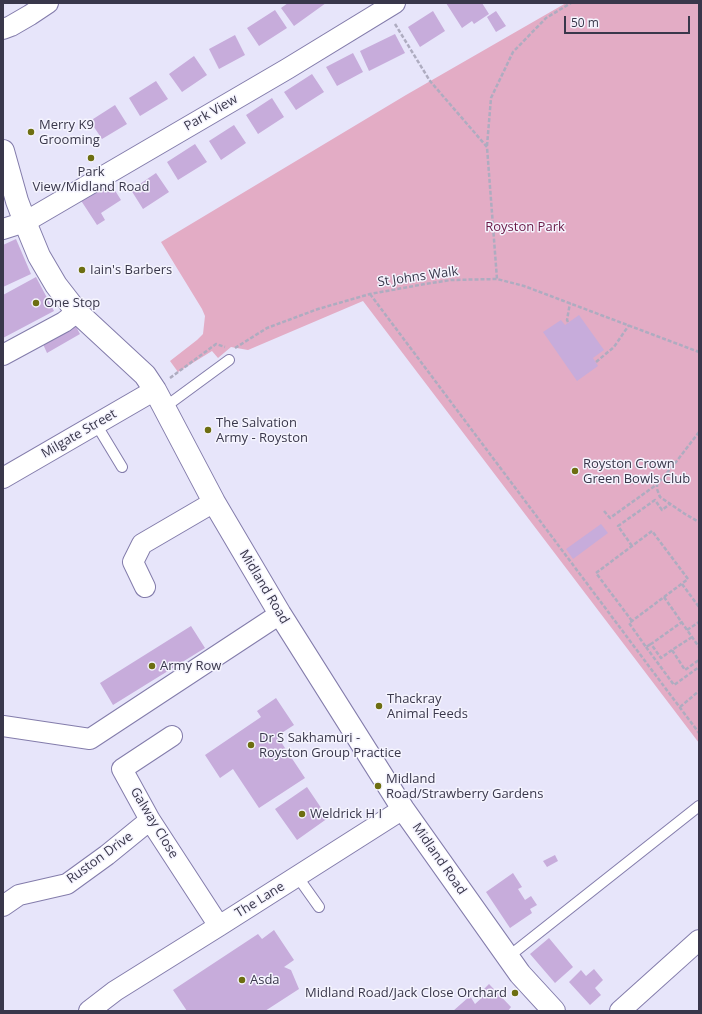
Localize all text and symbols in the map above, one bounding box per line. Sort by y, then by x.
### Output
scale bar [566,8,692,34]
text: 50 m [571,14,599,31]
street label: Park View [182,92,240,134]
place label: Merry K9 Grooming [39,117,100,148]
marker: Merry K9 Grooming [26,127,36,137]
marker: Park View/Midland Road [86,153,96,163]
place label: Park View/Midland Road [33,164,149,195]
park label: Royston Park [485,219,565,235]
place label: Iain's Barbers [90,262,172,278]
street label: St Johns Walk [377,264,459,290]
marker: Iain's Barbers [77,265,87,275]
place label: One Stop [44,295,100,311]
marker: One Stop [31,298,41,308]
street label: Milgate Street [39,406,119,462]
place label: The Salvation Army - Royston [216,415,308,446]
marker: The Salvation Army - Royston [203,425,213,435]
place label: Royston Crown Green Bowls Club [583,456,690,487]
marker: Royston Crown Green Bowls Club [570,466,580,476]
street label: Midland Road [236,547,292,627]
place label: Army Row [160,658,221,674]
marker: Army Row [147,661,157,671]
place label: Thackray Animal Feeds [387,691,468,722]
marker: Thackray Animal Feeds [374,701,384,711]
place label: Dr S Sakhamuri - Royston Group Practice [259,730,401,761]
marker: Dr S Sakhamuri - Royston Group Practice [246,740,256,750]
place label: Midland Road/Strawberry Gardens [386,771,543,802]
marker: Midland Road/Strawberry Gardens [373,781,383,791]
street label: Galway Close [127,785,181,861]
place label: Weldrick H I [310,806,382,822]
marker: Weldrick H I [297,809,307,819]
street label: Midland Road [409,820,469,898]
street label: Ruston Drive [64,829,136,887]
street label: The Lane [233,879,287,921]
place label: Asda [250,972,280,988]
marker: Asda [237,975,247,985]
place label: Midland Road/Jack Close Orchard [305,985,507,1001]
marker: Midland Road/Jack Close Orchard [510,988,520,998]

